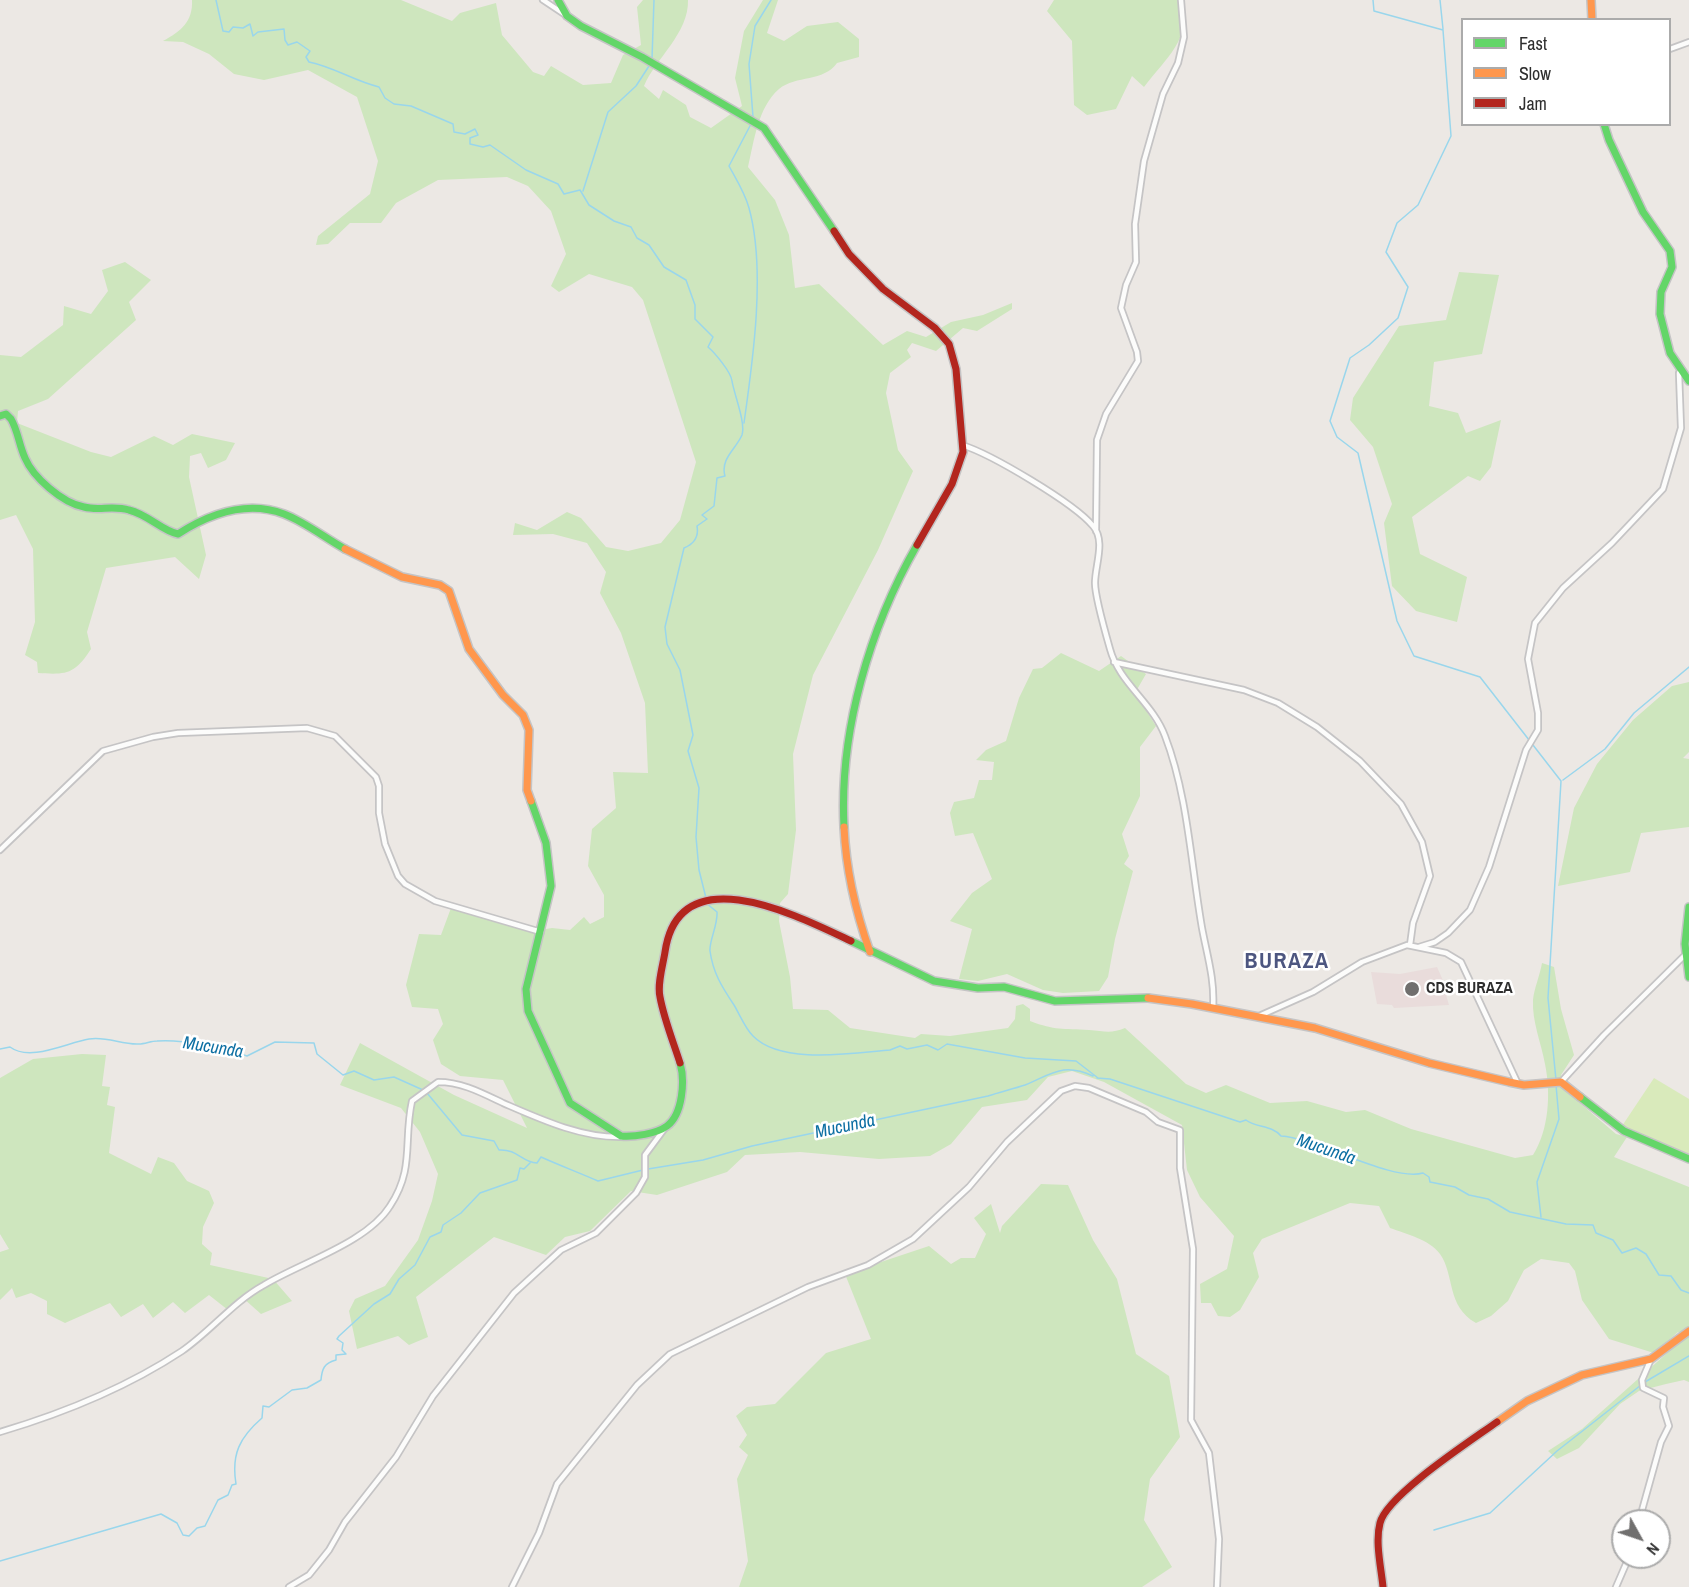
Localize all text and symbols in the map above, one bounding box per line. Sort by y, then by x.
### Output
legend [1461,18,1671,126]
text: Fast [1519,31,1547,56]
text: Slow [1519,61,1551,86]
text: Jam [1519,91,1547,116]
district label: BURAZA [1244,949,1330,975]
place label: CDS BURAZA [1426,979,1513,999]
marker: CDS BURAZA [1403,980,1421,998]
water label: Mucunda [181,1033,245,1063]
water label: Mucunda [813,1110,877,1144]
water label: Mucunda [1294,1130,1358,1170]
north arrow [1611,1509,1671,1569]
text: N [1642,1539,1665,1560]

